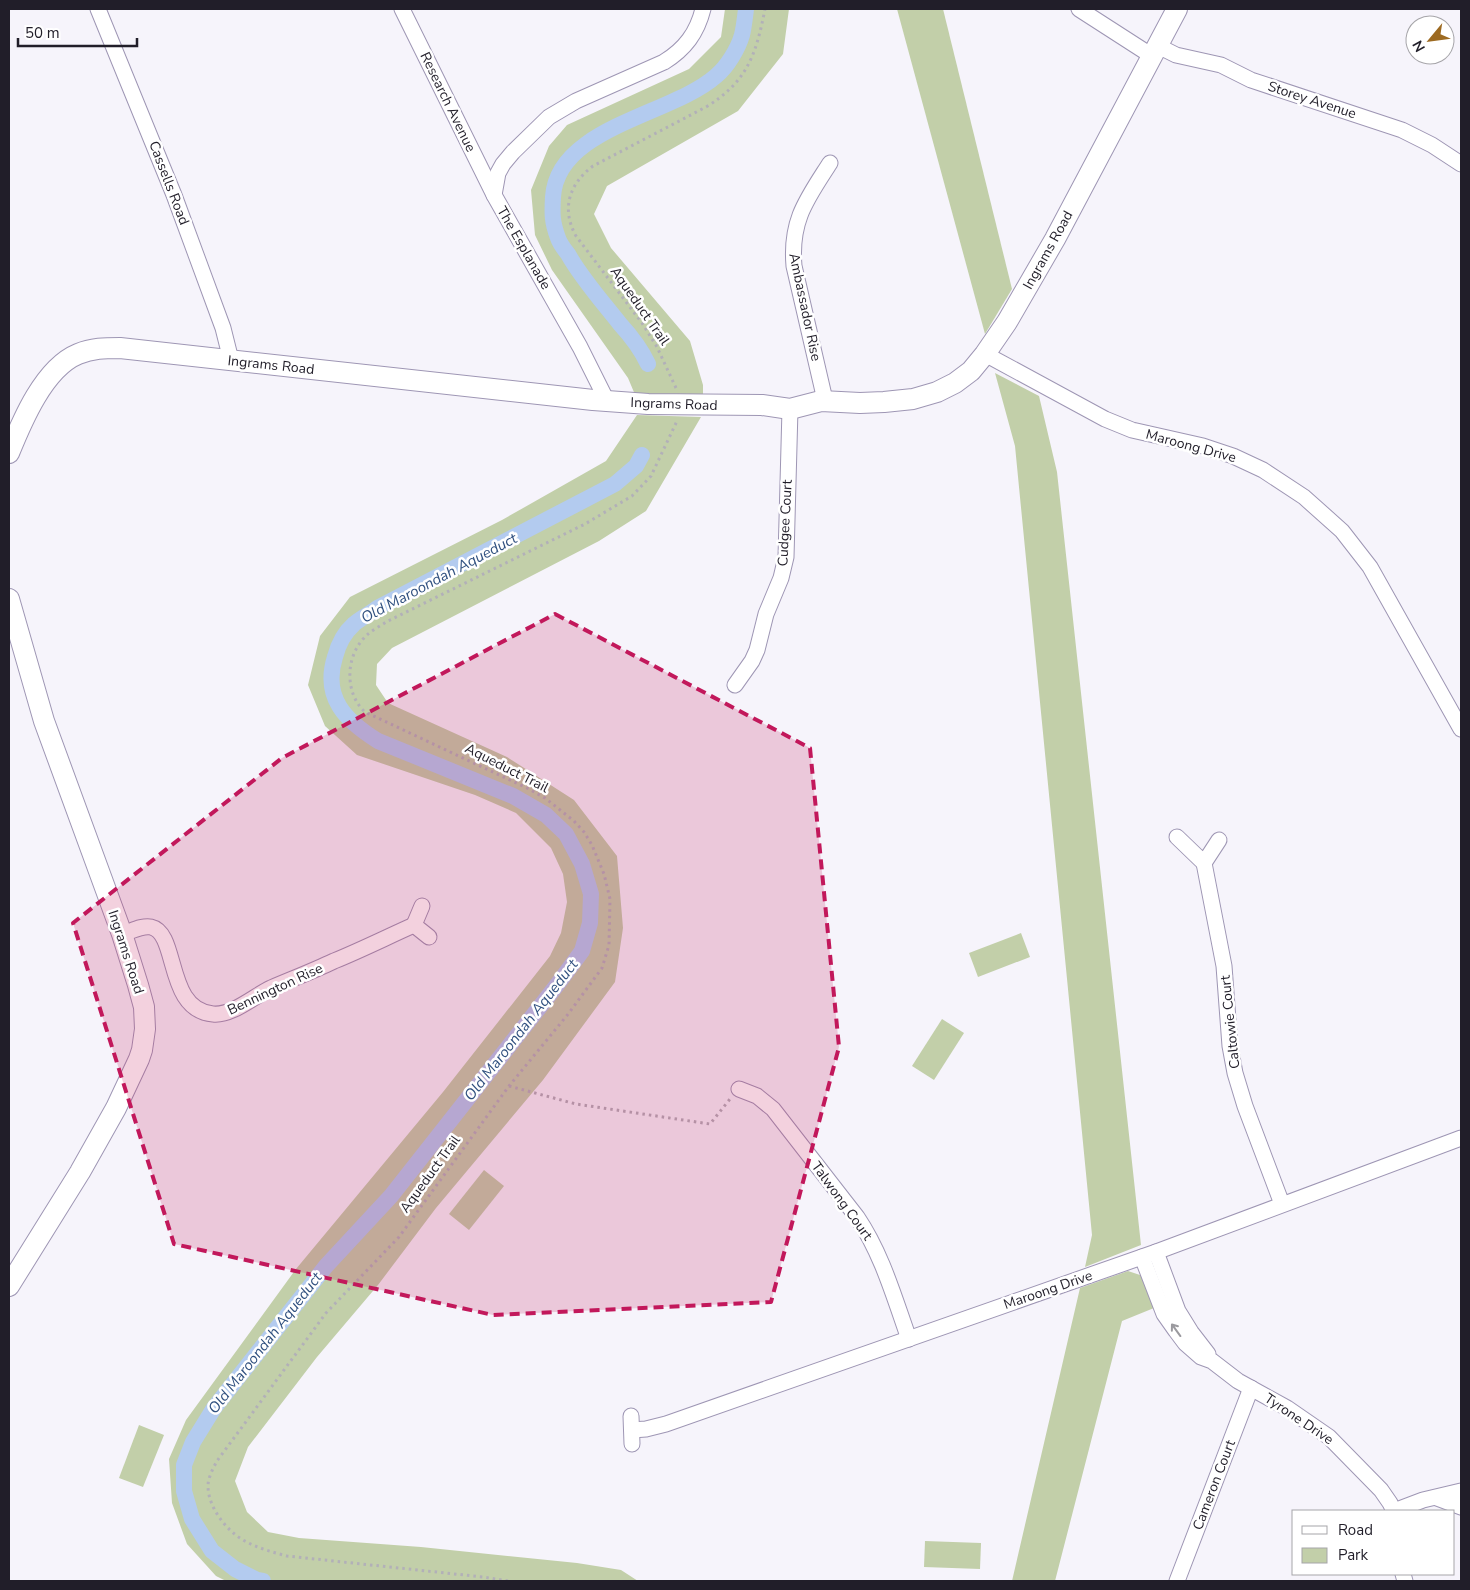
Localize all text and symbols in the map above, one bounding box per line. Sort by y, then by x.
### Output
scale bar [18,15,136,47]
north arrow [1405,15,1455,65]
text: 50 m [25,23,60,43]
text: N [1408,37,1430,55]
street label: Research Avenue [416,49,480,155]
street label: Storey Avenue [1265,77,1359,123]
street label: Cassells Road [144,138,194,228]
street label: The Esplanade [493,203,555,293]
street label: Ingrams Road [1019,207,1077,293]
street label: Ambassador Rise [784,251,826,363]
street label: Aqueduct Trail [606,263,675,350]
street label: Ingrams Road [227,351,315,379]
street label: Ingrams Road [630,393,718,415]
street label: Maroong Drive [1144,425,1238,467]
street label: Cudgee Court [773,479,797,567]
water label: Old Maroondah Aqueduct [357,528,521,628]
street label: Aqueduct Trail [462,739,553,798]
street label: Ingrams Road [104,908,148,996]
water label: Old Maroondah Aqueduct [460,955,583,1105]
street label: Bennington Rise [224,959,326,1019]
street label: Caltowie Court [1216,974,1244,1070]
street label: Aqueduct Trail [395,1131,465,1217]
street label: Talwong Court [807,1158,877,1244]
street label: Maroong Drive [1001,1266,1095,1314]
water label: Old Maroondah Aqueduct [204,1268,327,1418]
one-way arrow [1171,1323,1181,1337]
street label: Tyrone Drive [1261,1389,1337,1449]
street label: Cameron Court [1188,1437,1240,1533]
legend [1292,1510,1455,1575]
text: Road [1338,1520,1373,1540]
text: Park [1338,1545,1368,1565]

